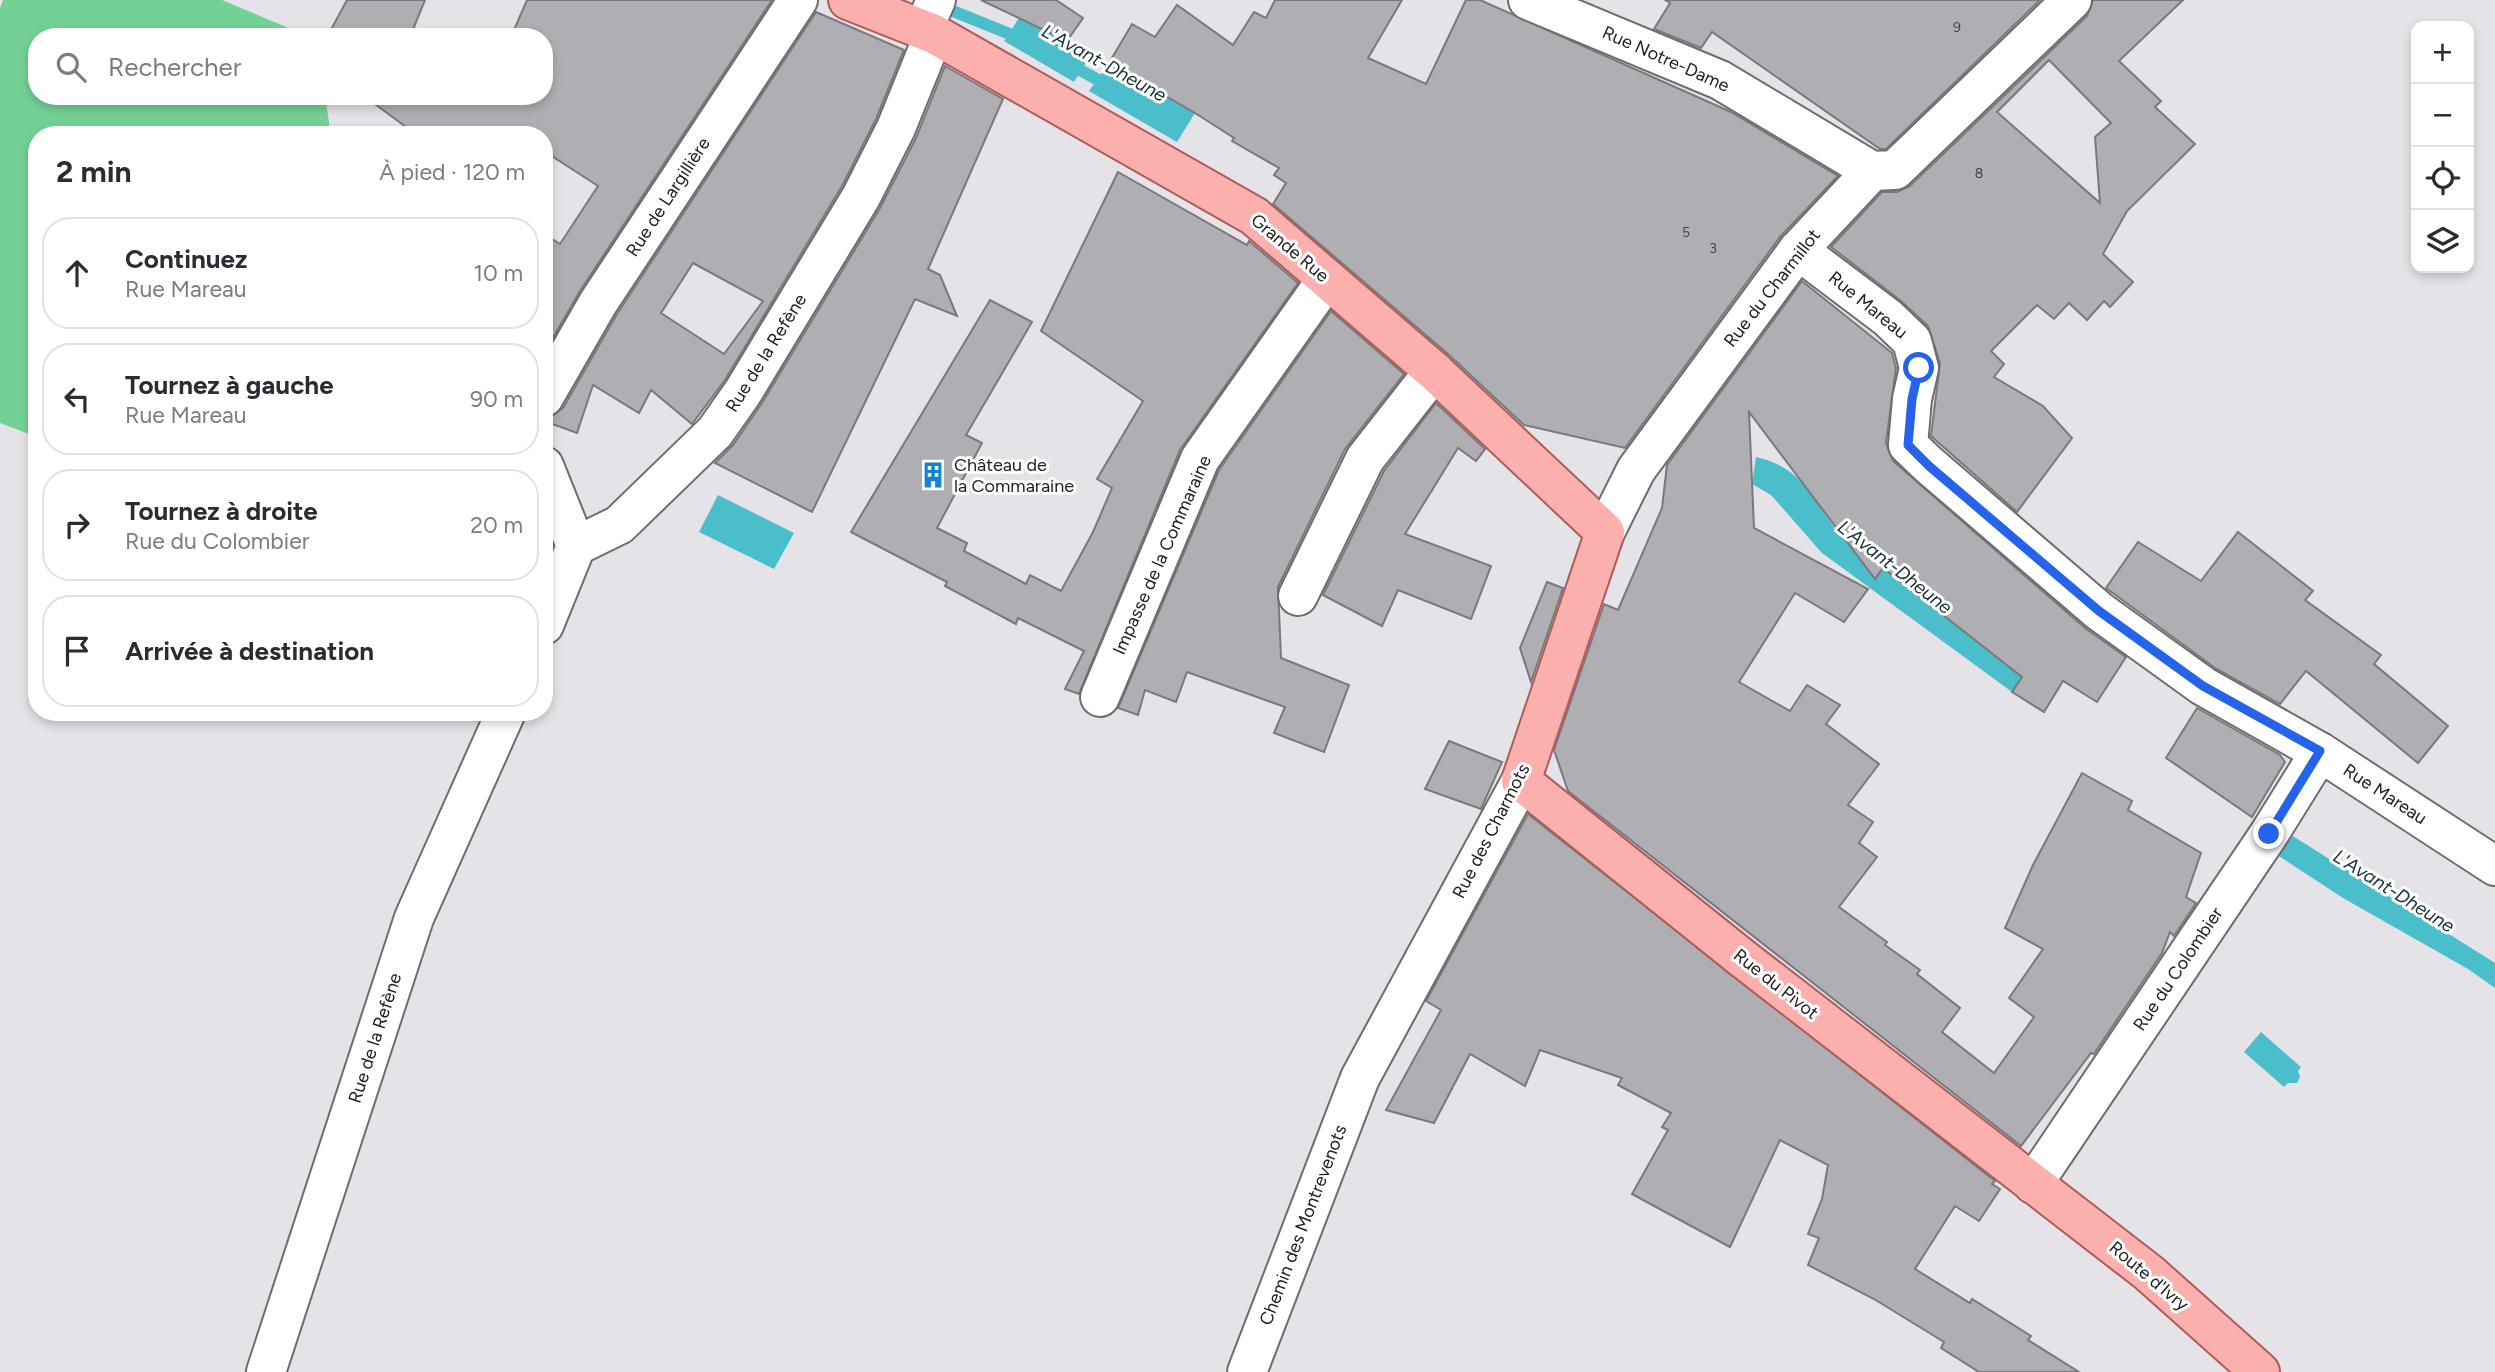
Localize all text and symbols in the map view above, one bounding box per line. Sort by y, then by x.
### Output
water label: L'Avant-Dheune [1038,19,1171,107]
house number: 9 [1953,19,1961,36]
street label: Rue Notre-Dame [1599,21,1733,97]
map controls [2411,21,2474,273]
button: + [2411,21,2474,84]
search box [28,28,553,105]
icon: search [52,48,90,86]
text: Rechercher [108,51,242,83]
button: − [2411,84,2474,147]
street label: Rue de Largillière [621,133,715,261]
button: locate [2411,147,2474,210]
text: 2 min [56,153,132,190]
text: À pied · 120 m [379,158,525,186]
house number: 8 [1975,165,1983,182]
street label: Grande Rue [1247,209,1334,287]
button: layers [2411,210,2474,273]
house number: 5 [1682,224,1690,241]
street label: Rue du Charmillot [1719,225,1825,351]
house number: 3 [1709,240,1717,257]
text: Continuez [125,243,247,275]
icon: ahead [58,254,96,292]
text: 10 m [474,259,523,287]
street label: Rue Mareau [1824,267,1912,343]
text: Rue Mareau [125,275,247,303]
street label: Rue de la Refène [721,290,811,416]
route start [1903,352,1934,383]
text: Tournez à gauche [125,369,334,401]
icon: left [58,380,96,418]
text: 90 m [470,385,523,413]
text: Rue Mareau [125,401,247,429]
street label: Impasse de la Commaraine [1108,452,1216,658]
place label: Château de la Commaraine [954,454,1074,497]
building icon: Château de la Commaraine [918,460,948,490]
text: Tournez à droite [125,495,318,527]
icon: right [58,506,96,544]
text: 20 m [470,511,523,539]
water label: L'Avant-Dheune [1833,515,1957,619]
text: Rue du Colombier [125,527,310,555]
icon: arrive [58,632,96,670]
text: Arrivée à destination [125,635,374,667]
street label: Rue Mareau [2339,759,2431,829]
street label: Rue des Charmots [1448,760,1534,902]
route end [2253,818,2284,849]
water label: L'Avant-Dheune [2329,844,2459,938]
street label: Rue du Colombier [2129,903,2227,1035]
street label: Rue du Pivot [1729,944,1823,1024]
street label: Rue de la Refène [344,970,406,1106]
street label: Chemin des Montrevenots [1255,1122,1351,1328]
street label: Route d'Ivry [2105,1236,2194,1316]

